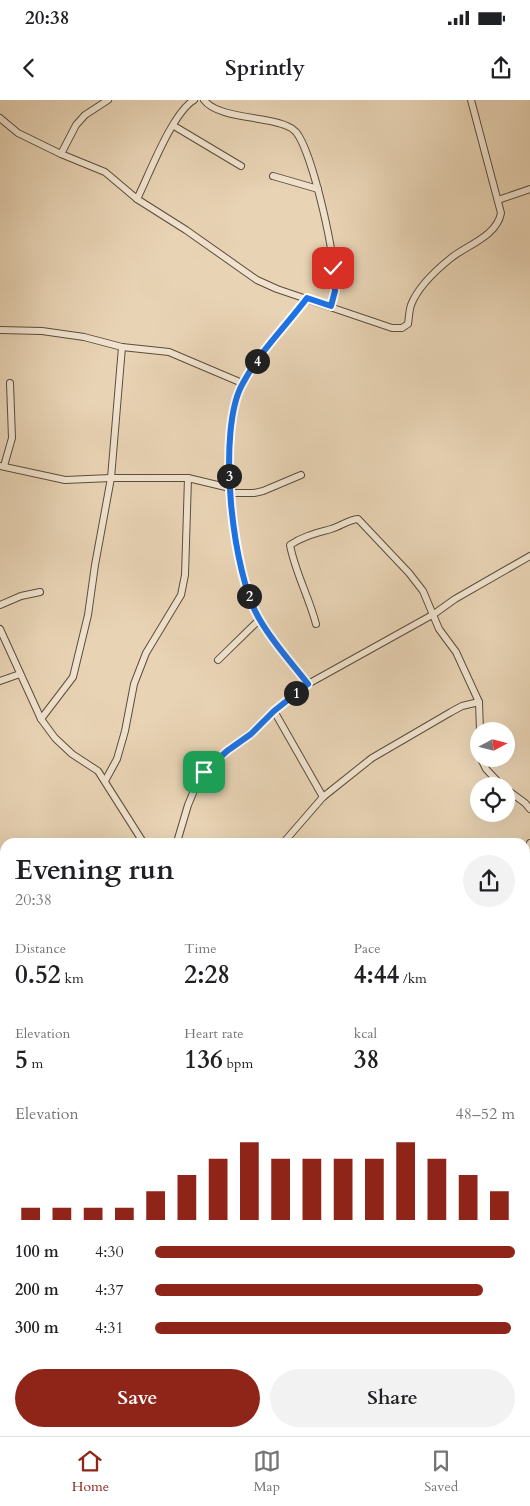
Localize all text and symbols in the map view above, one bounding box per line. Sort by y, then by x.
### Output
text: 20:38 [25,5,69,31]
text: Sprintly [225,53,305,83]
icon: back [15,54,43,82]
icon: share [487,54,515,82]
pin [312,247,354,289]
icon: check [319,254,347,282]
pin: 4 [244,348,270,374]
text: 4 [254,352,261,371]
pin: 3 [216,464,242,488]
text: 3 [226,467,233,486]
pin: 2 [236,584,262,608]
text: 2 [246,587,253,606]
pin: 1 [284,680,308,706]
text: 1 [293,684,300,703]
north arrow [470,722,515,768]
map controls [470,722,515,822]
pin [183,751,225,793]
icon: arrive [190,758,218,786]
button: locate [470,777,515,822]
text: Evening run [15,851,174,889]
button: share [463,855,515,907]
text: 20:38 [15,889,52,911]
text: Distance [15,939,66,958]
text: Time [184,939,217,958]
text: Pace [354,939,381,958]
text: 0.52 [15,958,61,992]
text: 2:28 [184,958,230,992]
text: 4:44 [354,958,399,992]
text: km [61,969,84,988]
text: /km [399,969,427,988]
text: Elevation [15,1024,71,1043]
text: Heart rate [184,1024,244,1043]
text: kcal [354,1024,377,1043]
text: 5 [15,1043,28,1077]
text: 136 [184,1043,223,1077]
text: 38 [354,1043,379,1077]
text: m [28,1054,43,1073]
text: bpm [223,1054,253,1073]
text: Elevation [15,1103,79,1125]
text: 48–52 m [456,1103,515,1125]
text: 100 m [15,1241,59,1263]
text: 4:30 [95,1241,124,1263]
text: 200 m [15,1279,59,1301]
text: 4:37 [95,1279,124,1301]
text: 300 m [15,1317,59,1339]
text: 4:31 [95,1317,124,1339]
button: Save [15,1369,260,1427]
button: Share [270,1369,515,1427]
tab: Home [72,1447,109,1496]
tab: Map [253,1447,281,1496]
tab: Saved [424,1447,458,1496]

